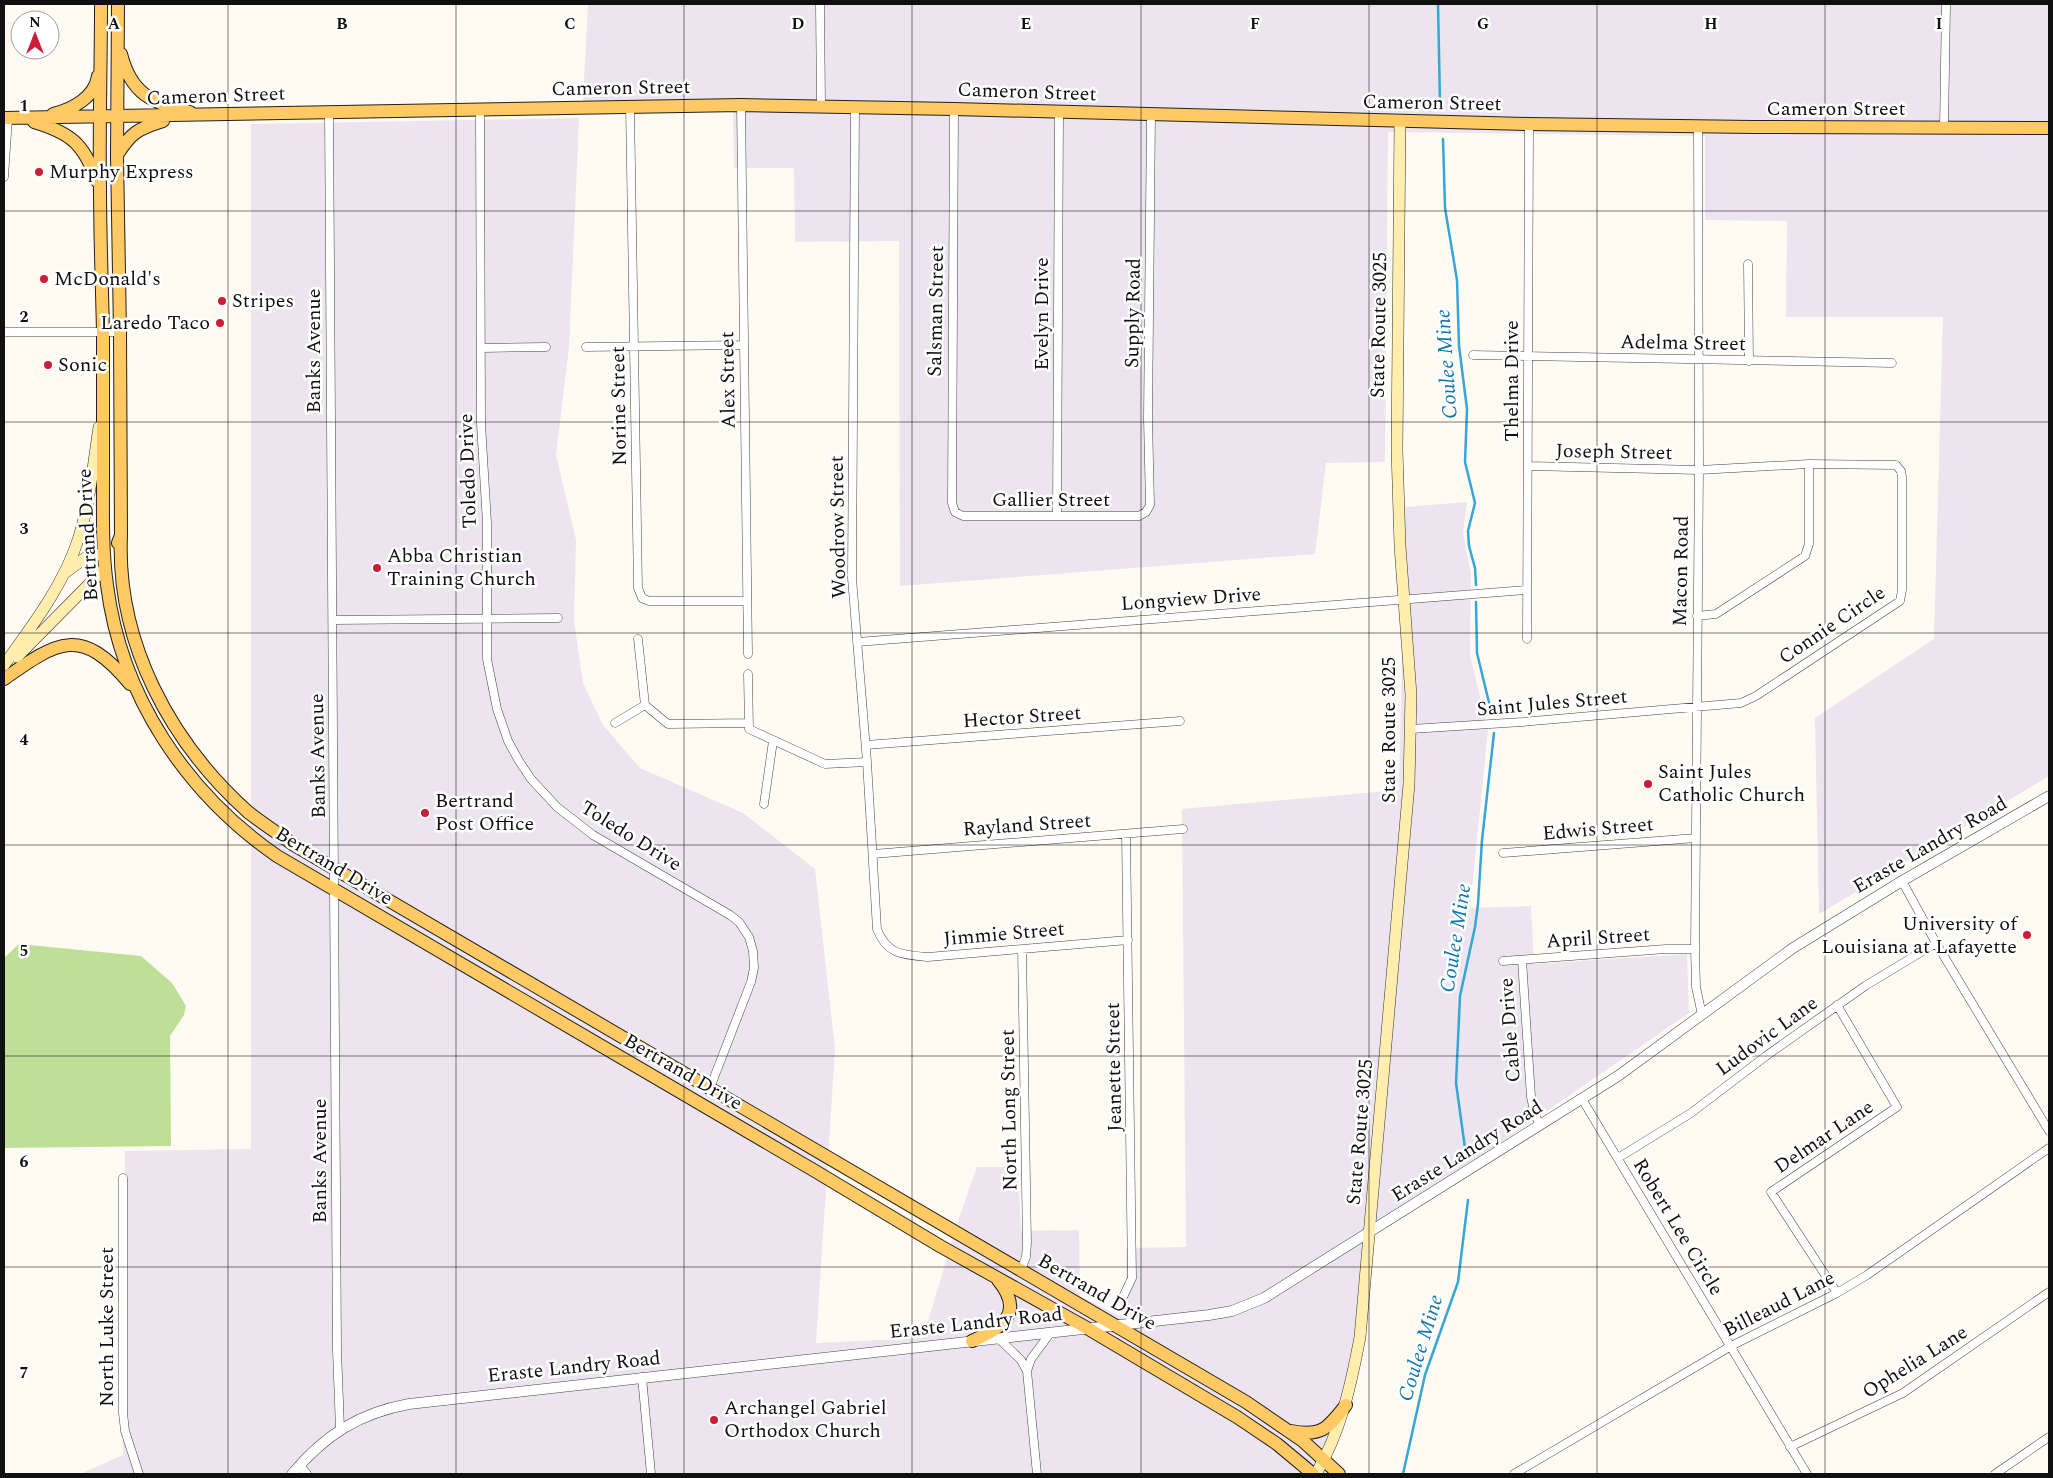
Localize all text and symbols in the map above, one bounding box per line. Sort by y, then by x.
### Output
north arrow [10,10,60,60]
text: N [29,12,41,33]
text: A [108,12,121,36]
text: B [336,12,348,36]
text: C [564,12,576,36]
text: D [792,12,805,36]
text: E [1021,12,1031,36]
text: F [1250,12,1260,36]
text: G [1477,12,1489,36]
text: H [1704,12,1718,36]
text: I [1936,12,1942,36]
street label: Cameron Street [551,72,691,104]
street label: Cameron Street [957,75,1097,109]
street label: Cameron Street [146,79,286,113]
street label: Cameron Street [1362,87,1502,119]
text: 1 [20,94,28,118]
street label: Cameron Street [1766,94,1906,124]
place label: Murphy Express [49,157,194,187]
marker: Murphy Express [33,166,45,178]
street label: Salsman Street [920,245,952,377]
street label: State Route 3025 [1363,252,1395,398]
street label: Evelyn Drive [1027,257,1057,371]
street label: Supply Road [1117,258,1149,368]
place label: McDonald's [54,264,161,294]
marker: McDonald's [38,273,50,285]
place label: Stripes [232,286,294,316]
street label: Banks Avenue [299,289,329,414]
marker: Stripes [216,295,228,307]
text: 2 [20,305,29,329]
place label: Laredo Taco [100,308,210,338]
water label: Coulee Mine [1427,308,1467,420]
marker: Laredo Taco [214,317,226,329]
street label: Thelma Drive [1497,320,1527,442]
street label: Adelma Street [1620,327,1746,359]
street label: Alex Street [712,331,744,429]
street label: Norine Street [603,346,635,466]
place label: Sonic [58,350,107,380]
marker: Sonic [42,359,54,371]
street label: Toledo Drive [451,413,485,529]
street label: Joseph Street [1555,436,1673,468]
street label: Woodrow Street [822,455,854,599]
street label: Bertrand Drive [70,468,106,602]
street label: Gallier Street [992,485,1110,515]
street label: Macon Road [1665,515,1697,627]
text: 3 [20,517,29,541]
place label: Abba Christian Training Church [387,541,536,594]
marker: Abba Christian Training Church [371,562,383,574]
street label: Connie Circle [1772,578,1892,672]
street label: Longview Drive [1120,579,1262,619]
street label: State Route 3025 [1374,657,1404,803]
street label: Saint Jules Street [1475,681,1629,725]
street label: Banks Avenue [302,693,334,819]
street label: Hector Street [962,698,1082,736]
text: 4 [20,728,29,752]
place label: Saint Jules Catholic Church [1658,757,1805,810]
marker: Saint Jules Catholic Church [1642,778,1654,790]
place label: Bertrand Post Office [435,786,534,839]
street label: Eraste Landry Road [1847,789,2013,901]
street label: Toledo Drive [574,793,688,879]
street label: Rayland Street [962,806,1092,844]
marker: Bertrand Post Office [419,807,431,819]
street label: Edwis Street [1541,809,1655,849]
street label: Bertrand Drive [269,819,399,913]
water label: Coulee Mine [1432,881,1480,995]
place label: University of Louisiana at Lafayette [1821,909,2019,962]
street label: Jimmie Street [942,914,1066,954]
street label: April Street [1545,919,1651,957]
marker: University of Louisiana at Lafayette [2021,929,2033,941]
text: 5 [20,939,28,963]
street label: Cable Drive [1491,977,1529,1083]
street label: Ludovic Lane [1710,989,1824,1083]
street label: Jeanette Street [1098,1002,1130,1132]
street label: Bertrand Drive [618,1026,748,1118]
street label: North Long Street [993,1029,1025,1191]
street label: State Route 3025 [1339,1058,1381,1206]
street label: Eraste Landry Road [1385,1092,1549,1210]
street label: Delmar Lane [1768,1093,1880,1181]
street label: Banks Avenue [305,1099,335,1224]
text: 6 [20,1150,29,1174]
street label: Robert Lee Circle [1625,1153,1731,1301]
street label: Bertrand Drive [1032,1246,1162,1338]
street label: North Luke Street [92,1247,122,1407]
street label: Billeaud Lane [1718,1263,1840,1345]
water label: Coulee Mine [1390,1291,1452,1405]
street label: Eraste Landry Road [888,1299,1064,1347]
street label: Ophelia Lane [1856,1318,1974,1406]
street label: Eraste Landry Road [486,1343,662,1391]
text: 7 [20,1361,29,1385]
place label: Archangel Gabriel Orthodox Church [724,1393,887,1446]
marker: Archangel Gabriel Orthodox Church [708,1414,720,1426]

